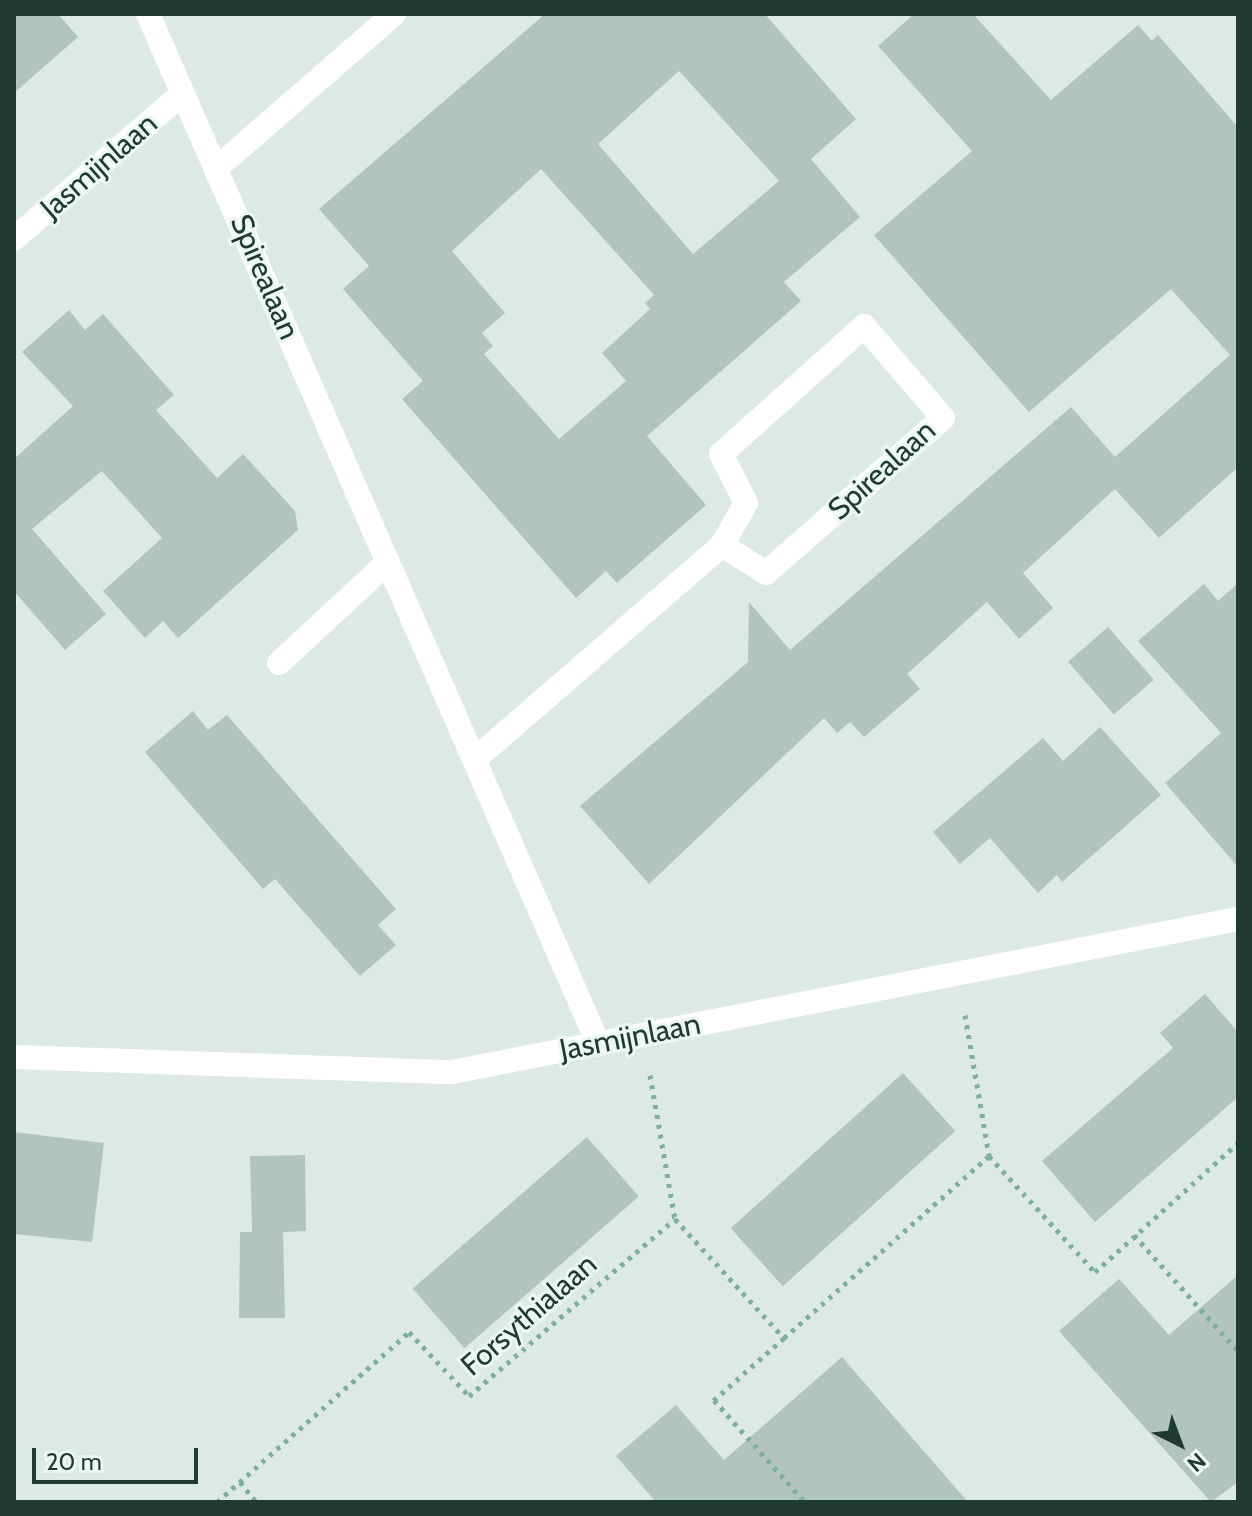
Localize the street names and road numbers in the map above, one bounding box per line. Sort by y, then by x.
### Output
street label: Jasmijnlaan [33,106,165,226]
street label: Spirealaan [223,209,307,345]
street label: Spirealaan [821,412,943,528]
street label: Jasmijnlaan [557,1006,703,1068]
street label: Forsythialaan [454,1246,604,1384]

